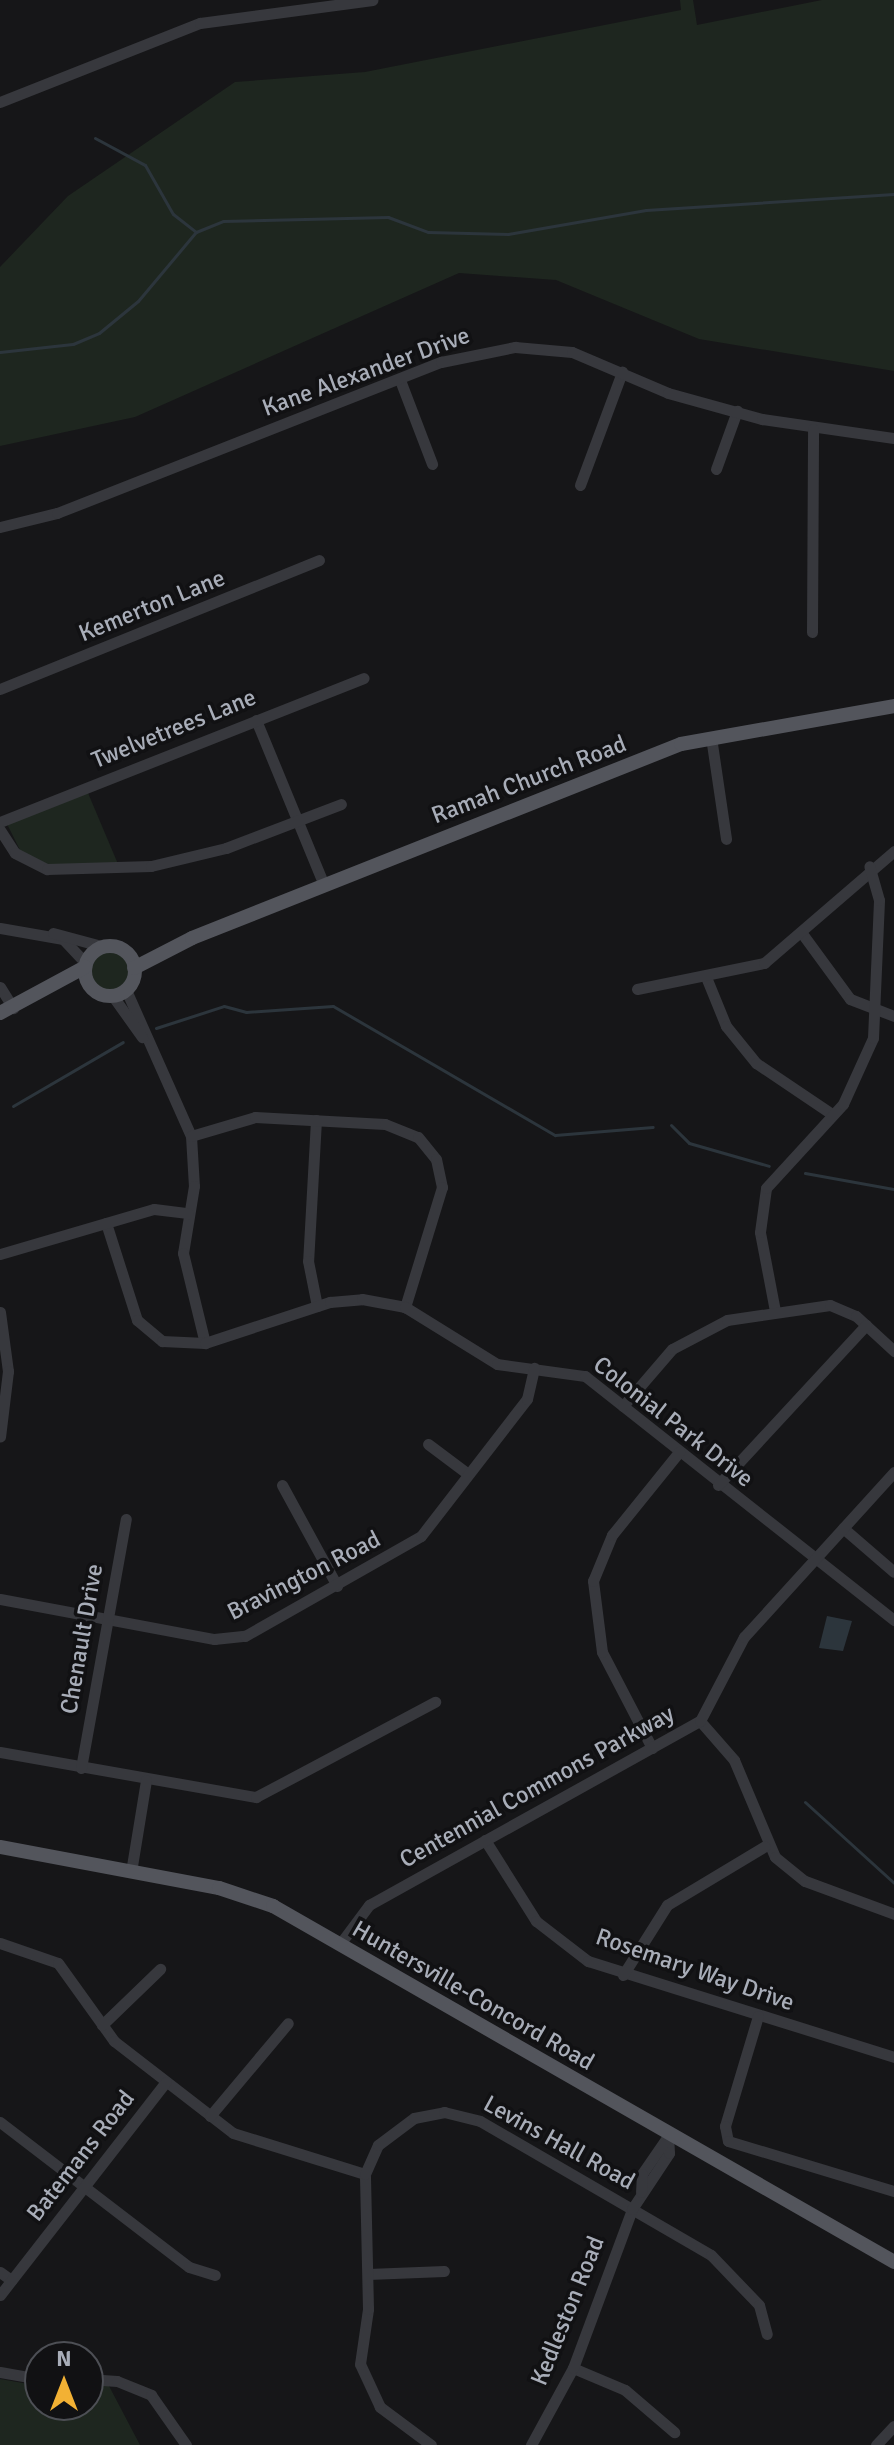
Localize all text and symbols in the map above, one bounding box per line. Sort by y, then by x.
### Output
street label: Kane Alexander Drive [258,321,474,423]
street label: Kemerton Lane [75,564,229,648]
street label: Twelvetrees Lane [88,683,260,775]
street label: Ramah Church Road [428,730,630,830]
street label: Colonial Park Drive [587,1351,759,1493]
street label: Bravington Road [223,1525,385,1627]
street label: Chenault Drive [55,1562,109,1716]
street label: Centennial Commons Parkway [395,1699,679,1875]
street label: Huntersville-Concord Road [347,1915,599,2077]
street label: Rosemary Way Drive [592,1923,798,2017]
street label: Batemans Road [21,2085,141,2227]
street label: Levins Hall Road [478,2090,640,2196]
street label: Kedleston Road [525,2232,611,2390]
north arrow [24,2341,104,2421]
text: N [56,2345,72,2372]

